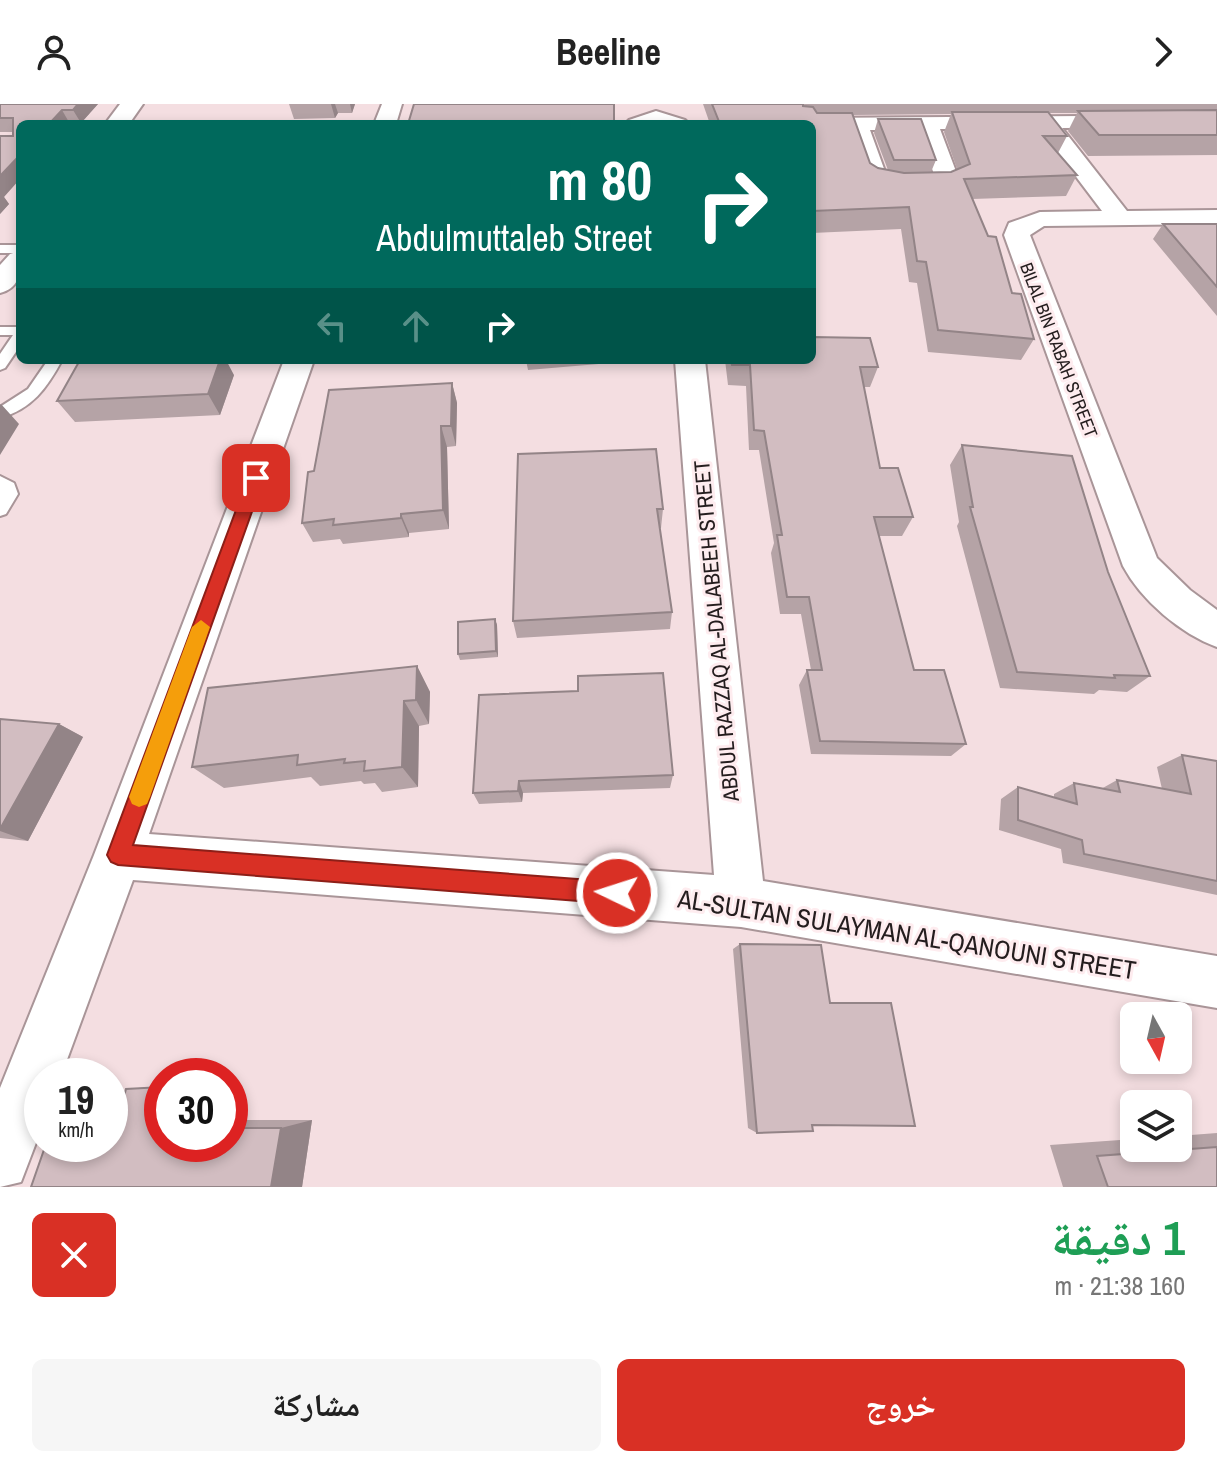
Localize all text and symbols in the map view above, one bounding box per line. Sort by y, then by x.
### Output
text: Beeline [556,28,661,76]
icon: person [32,30,76,74]
icon: forward [1141,30,1185,74]
text: 80 m [547,142,652,217]
icon: right [680,152,784,256]
text: Abdulmuttaleb Street [376,214,652,262]
street label: BILAL BIN RABAH STREET [1014,259,1104,441]
icon: left [310,304,354,348]
icon: ahead [394,304,438,348]
icon: right [478,304,522,348]
pin [222,444,290,512]
icon: arrive [234,456,278,500]
street label: ABDUL RAZZAQ AL-DALABEEH STREET [686,459,746,804]
position arrow [575,851,659,935]
street label: AL-SULTAN SULAYMAN AL-QANOUNI STREET [674,880,1139,988]
north arrow [1120,1002,1192,1074]
map controls [1120,1002,1192,1162]
speed limit sign: 30 [144,1058,248,1162]
text: 19 [58,1073,94,1126]
button: layers [1120,1090,1192,1162]
text: km/h [58,1116,94,1143]
text: 1 دقيقة [1051,1205,1185,1270]
button: close [32,1213,116,1297]
text: 160 m · 21:38 [1055,1268,1185,1303]
button: مشاركة [32,1359,601,1451]
button: خروج [617,1359,1185,1451]

